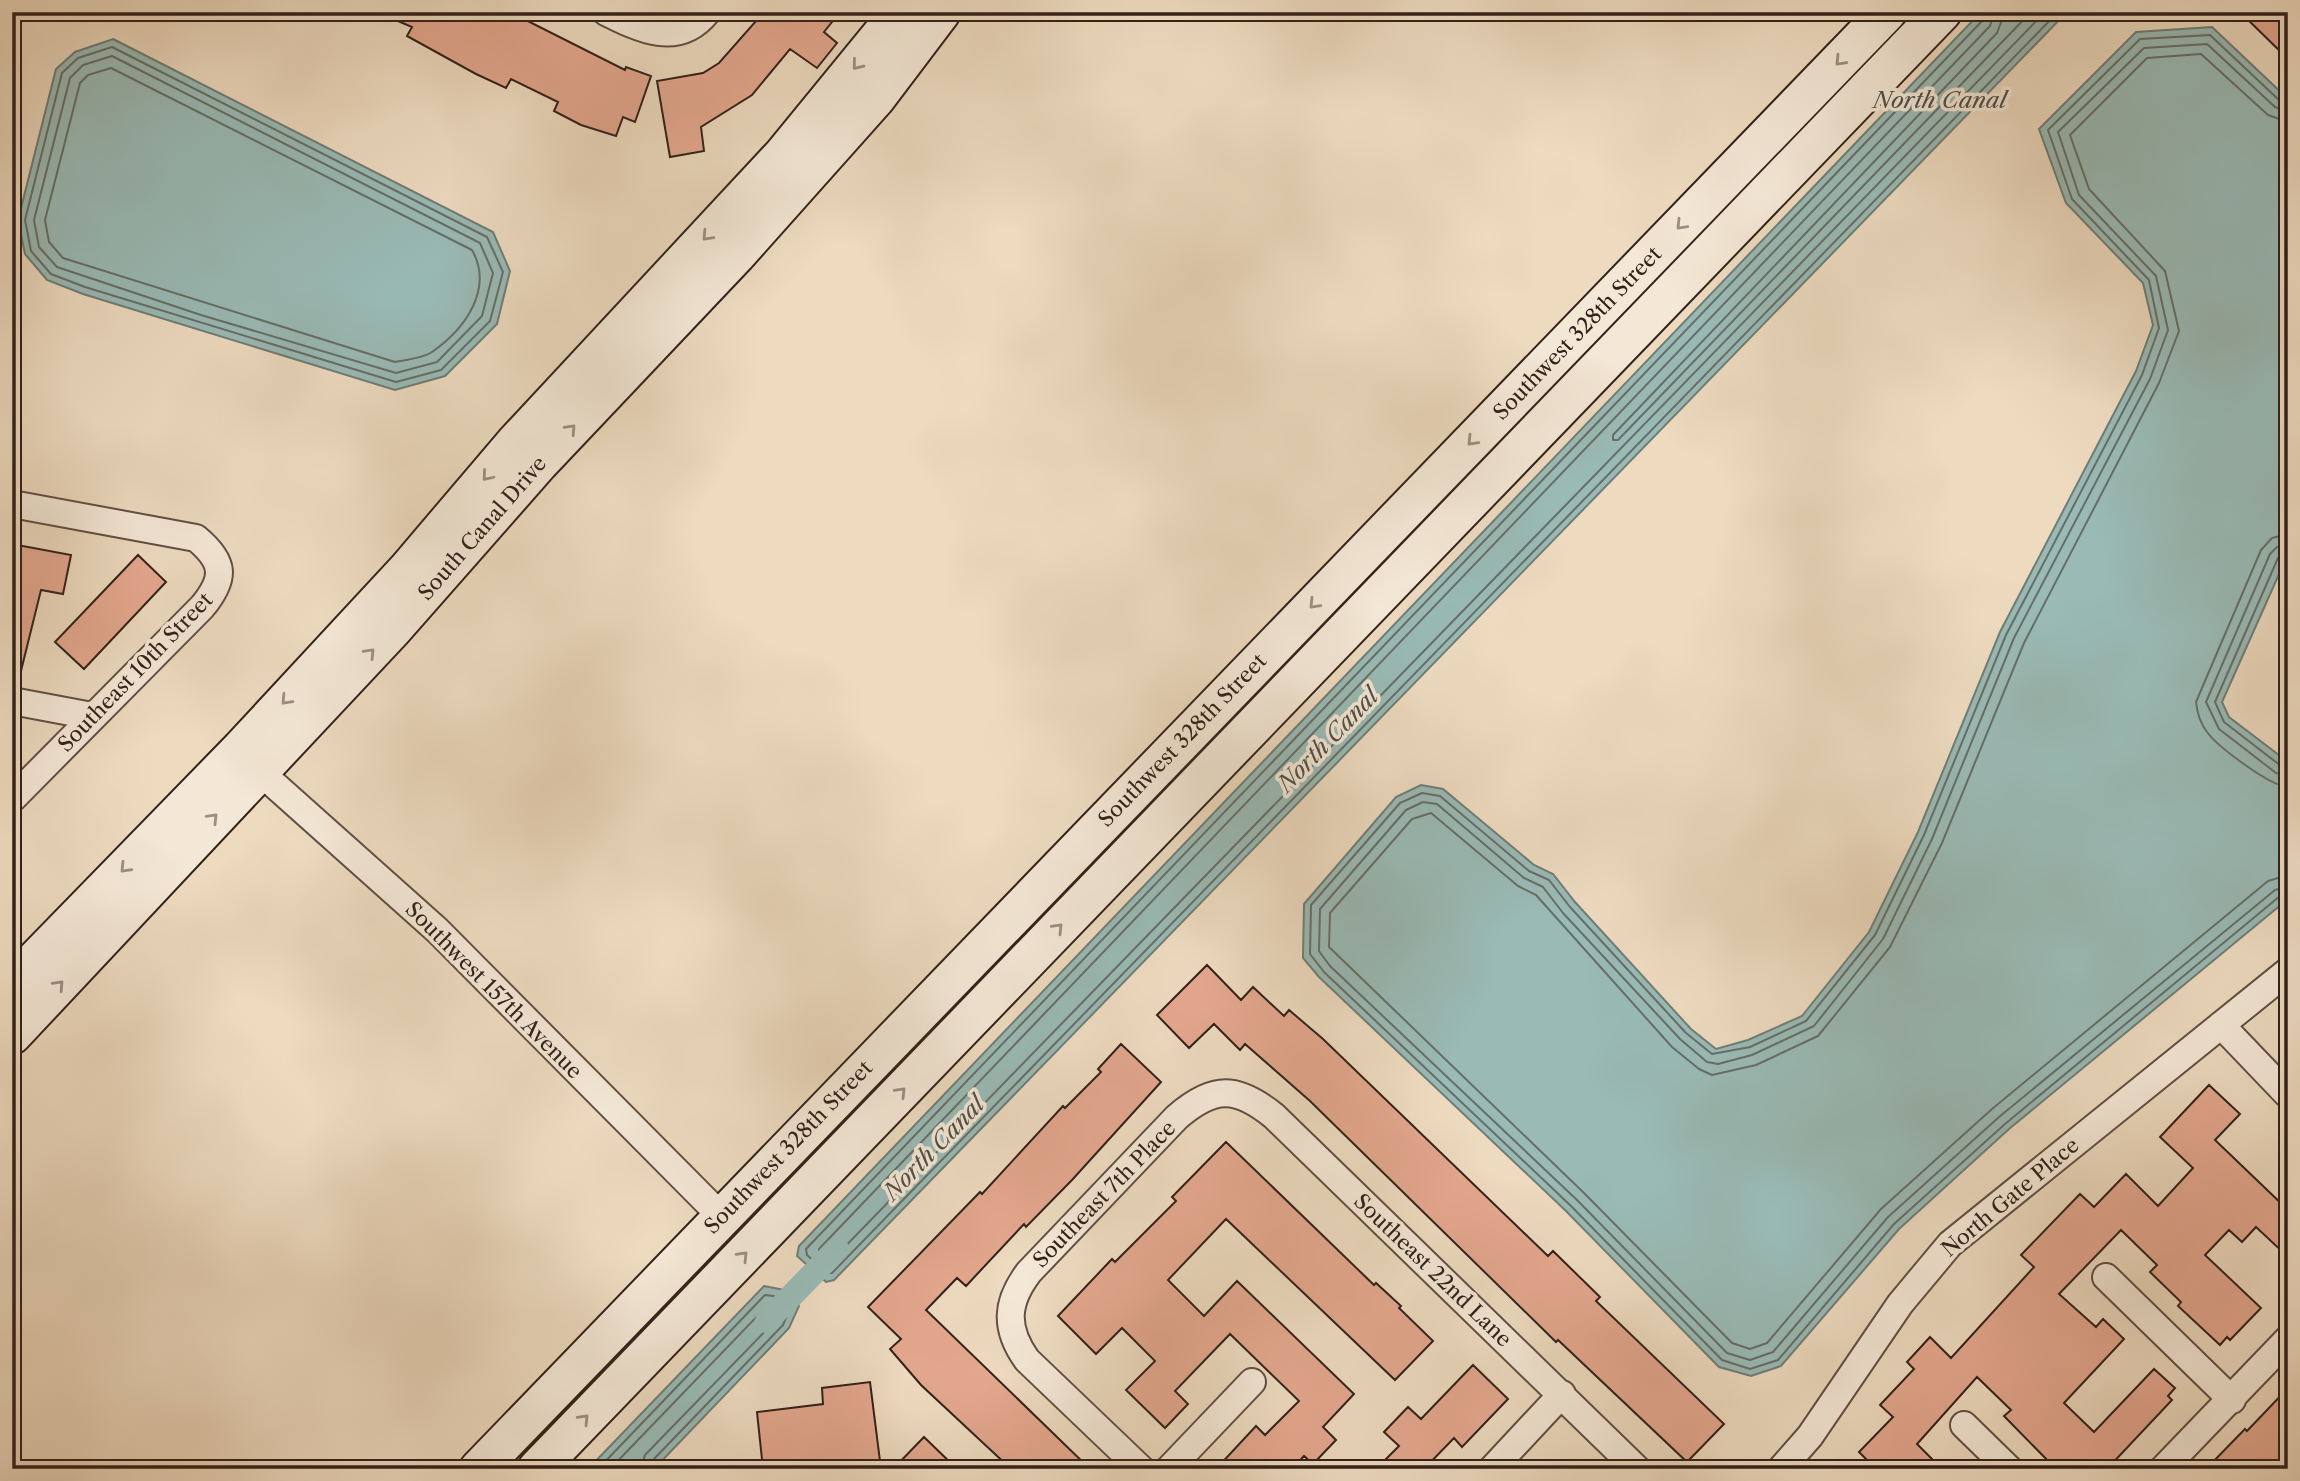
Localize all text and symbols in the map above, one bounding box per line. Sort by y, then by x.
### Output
one-way arrow [1835,53,1848,66]
one-way arrow [853,57,865,70]
water label: North Canal [1871,86,2009,114]
one-way arrow [1677,216,1690,229]
one-way arrow [703,228,715,241]
street label: Southwest 328th Street [1488,241,1667,425]
one-way arrow [562,424,575,437]
one-way arrow [1468,433,1480,445]
street label: South Canal Drive [413,451,551,605]
one-way arrow [483,467,495,480]
street label: Southeast 10th Street [52,587,218,757]
one-way arrow [1309,596,1322,609]
street label: Southwest 328th Street [1093,648,1272,832]
one-way arrow [361,649,374,662]
water label: North Canal [1270,680,1386,799]
one-way arrow [282,692,295,705]
one-way arrow [205,814,218,827]
one-way arrow [121,860,133,872]
street label: Southwest 157th Avenue [400,896,588,1084]
one-way arrow [1050,923,1063,936]
one-way arrow [50,980,63,993]
street label: Southwest 328th Street [699,1055,878,1239]
one-way arrow [892,1087,905,1100]
water label: North Canal [876,1088,992,1207]
street label: Southeast 7th Place [1028,1115,1180,1273]
street label: North Gate Place [1936,1132,2084,1262]
street label: Southeast 22nd Lane [1349,1188,1517,1352]
one-way arrow [734,1251,747,1264]
one-way arrow [576,1415,589,1428]

